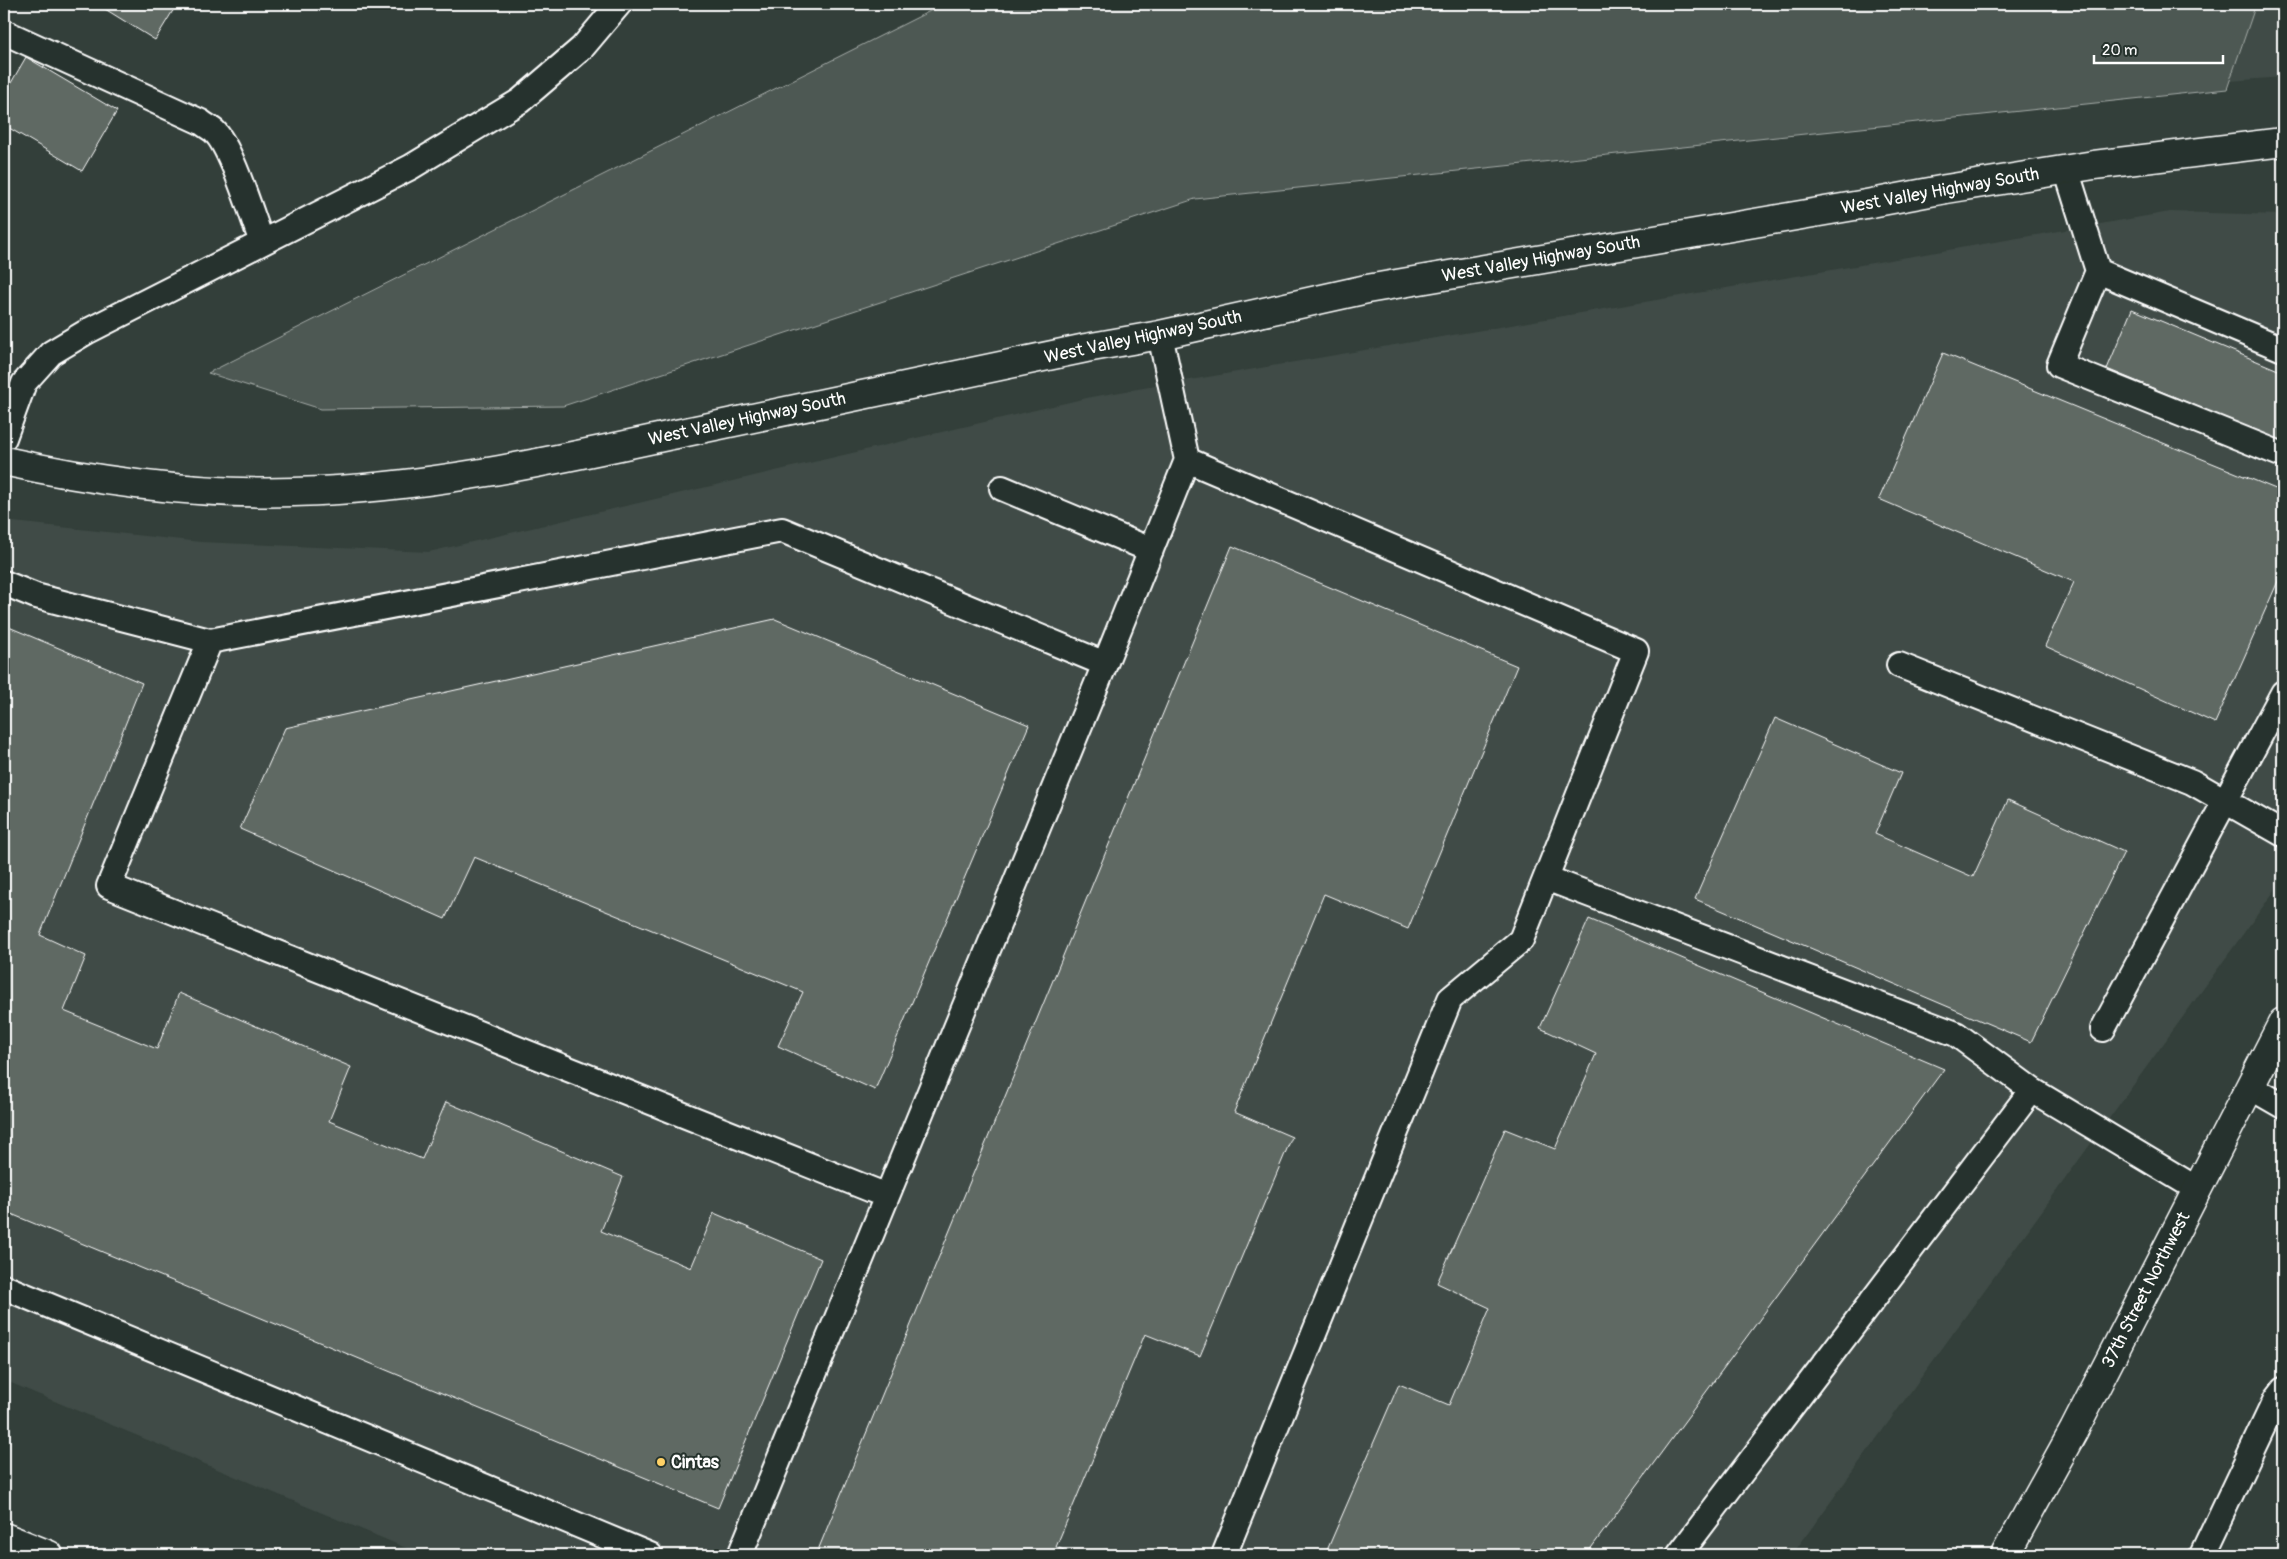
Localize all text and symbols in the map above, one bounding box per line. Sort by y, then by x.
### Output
scale bar [2094,32,2223,64]
text: 20 m [2102,41,2137,60]
street label: West Valley Highway South [1839,162,2041,220]
street label: West Valley Highway South [1440,230,1642,288]
street label: West Valley Highway South [1042,305,1244,369]
street label: West Valley Highway South [646,387,848,451]
street label: 37th Street Northwest [2097,1207,2196,1372]
place label: Cintas [671,1451,720,1474]
marker: Cintas [655,1456,667,1468]

